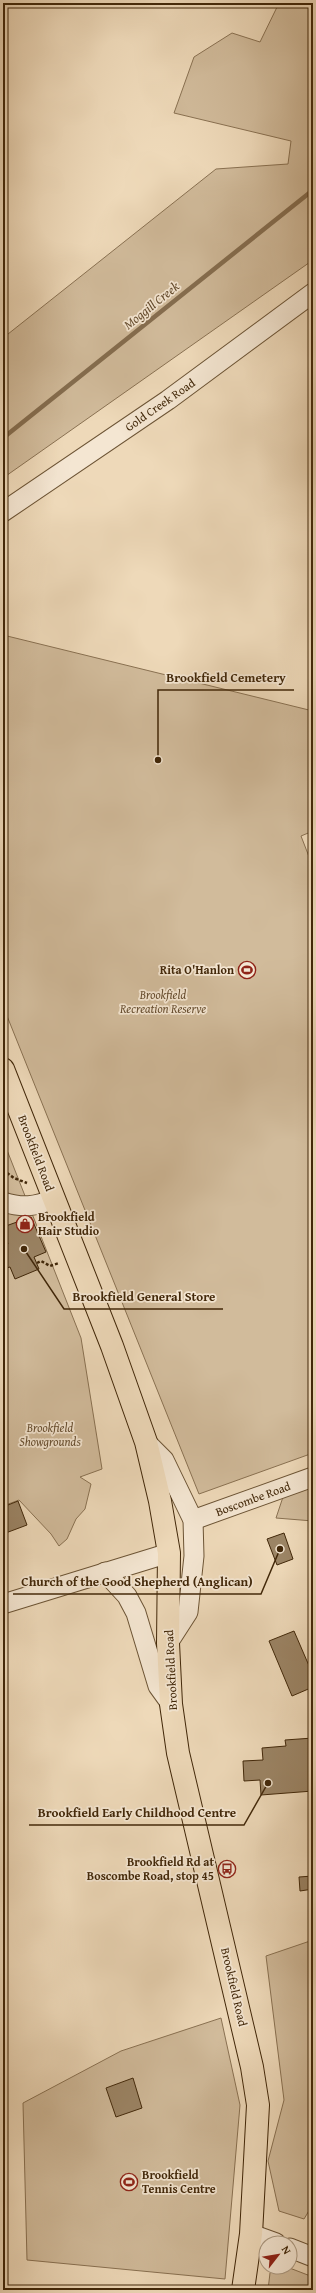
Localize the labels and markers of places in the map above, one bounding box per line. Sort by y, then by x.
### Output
callout: Brookfield Cemetery [158,665,294,690]
sports icon: Rita O'Hanlon [237,960,257,980]
place label: Rita O'Hanlon [160,961,234,978]
place label: Brookfield Hair Studio [38,1208,100,1239]
shop icon: Brookfield Hair Studio [15,1214,35,1234]
callout: Brookfield General Store [64,1284,223,1309]
callout: Church of the Good Shepherd (Anglican) [13,1569,261,1594]
callout: Brookfield Early Childhood Centre [29,1800,244,1825]
place label: Brookfield Rd at Boscombe Road, stop 45 [87,1853,214,1884]
bus stop icon: Brookfield Rd at Boscombe Road, stop 45 [217,1859,237,1879]
place label: Brookfield Tennis Centre [142,2166,216,2197]
sports icon: Brookfield Tennis Centre [119,2172,139,2192]

